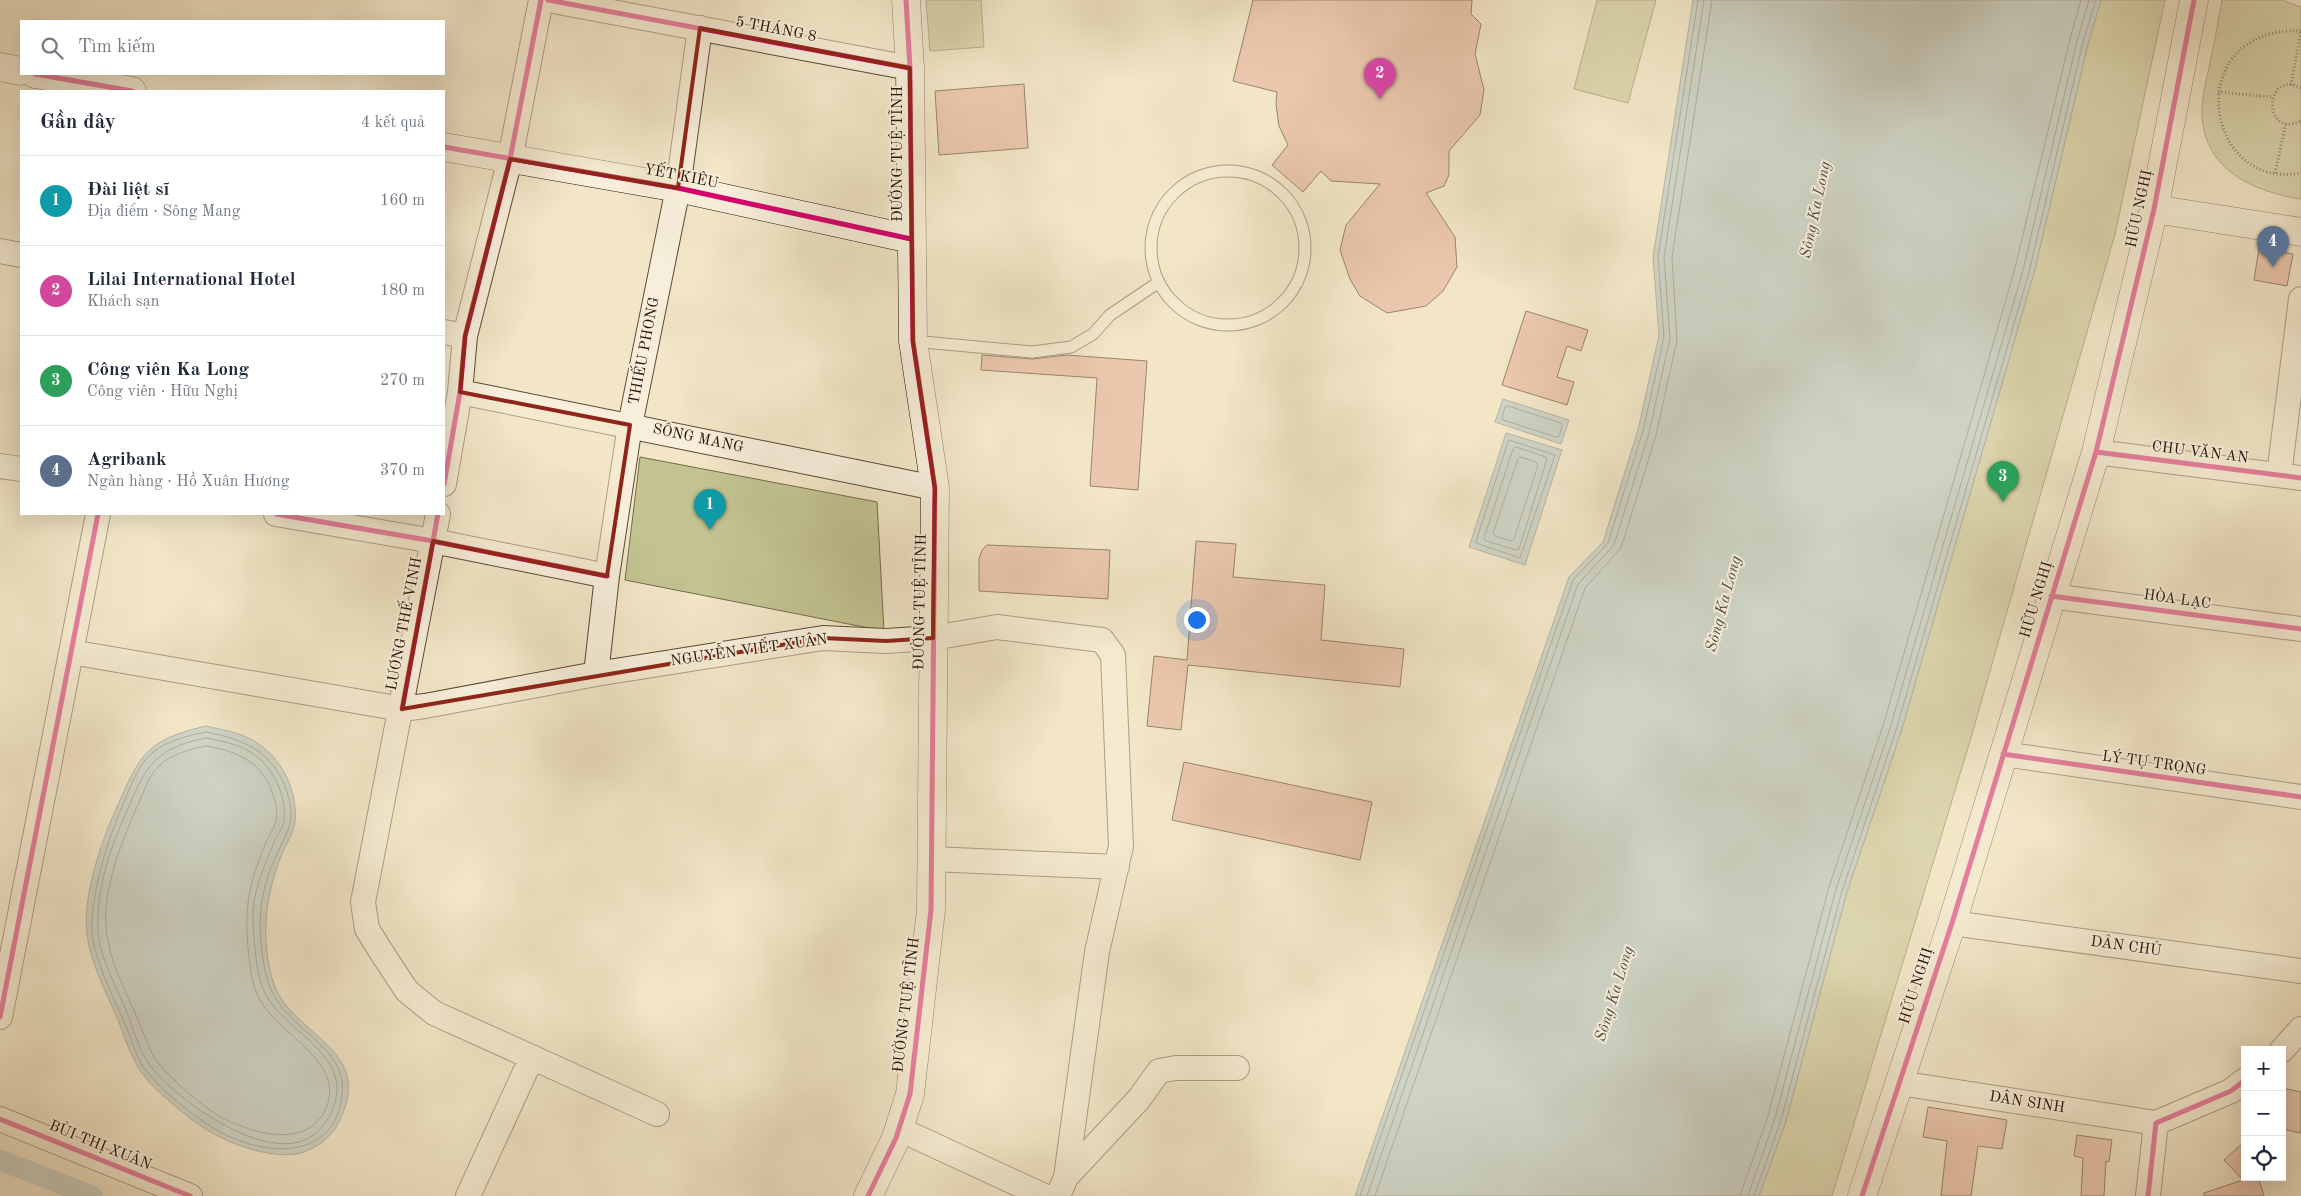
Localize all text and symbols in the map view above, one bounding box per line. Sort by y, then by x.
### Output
street label: 5 THÁNG 8 [734,12,818,45]
search box [20,20,445,75]
icon: search [38,34,66,62]
text: Tìm kiếm [78,38,156,57]
pin: 2 [1364,58,1396,99]
street label: ĐƯỜNG TUỆ TĨNH [887,86,906,222]
text: Gần đây [40,112,116,133]
text: 4 kết quả [361,115,425,131]
street label: YẾT KIÊU [643,158,721,192]
water label: Sông Ka Long [1798,160,1834,260]
street label: HỮU NGHỊ [2121,168,2156,249]
text: Đài liệt sĩ [87,181,169,200]
text: 1 [51,193,61,209]
text: 160 m [380,193,425,209]
text: Địa điểm · Sông Mang [87,204,240,220]
pin: 4 [2257,226,2289,267]
text: Lilai International Hotel [87,271,296,290]
text: 2 [51,283,61,299]
text: 180 m [380,283,425,299]
text: Khách sạn [87,294,159,310]
street label: THIẾU PHONG [622,295,663,406]
text: Công viên Ka Long [87,361,249,380]
text: 3 [51,373,61,389]
text: 270 m [380,373,425,389]
text: Công viên · Hữu Nghị [87,384,238,400]
street label: SÔNG MANG [651,419,746,456]
street label: CHU VĂN AN [2151,437,2250,466]
text: Agribank [87,451,167,470]
pin: 3 [1987,461,2019,502]
text: 4 [51,463,61,479]
text: 370 m [380,463,425,479]
text: Ngân hàng · Hồ Xuân Hương [87,474,289,490]
pin: 1 [694,489,726,530]
street label: ĐƯỜNG TUỆ TĨNH [908,534,930,670]
water label: Sông Ka Long [1703,554,1745,654]
street label: LƯƠNG THẾ VINH [380,555,425,692]
street label: HỮU NGHỊ [2015,559,2056,640]
street label: HÒA LẠC [2142,584,2212,612]
your location [1184,607,1210,633]
street label: NGUYỄN VIẾT XUÂN [669,628,829,669]
street label: LÝ TỰ TRỌNG [2101,746,2208,779]
street label: DÂN CHỦ [2090,931,2163,959]
street label: ĐƯỜNG TUỆ TĨNH [887,936,923,1074]
water label: Sông Ka Long [1593,944,1637,1044]
street label: HỮU NGHỊ [1895,945,1936,1026]
map controls [2241,1046,2286,1181]
button: + [2241,1046,2286,1091]
street label: DÂN SINH [1988,1087,2067,1116]
button: − [2241,1091,2286,1136]
street label: BÙI THỊ XUÂN [47,1115,155,1174]
button: locate [2241,1136,2286,1181]

